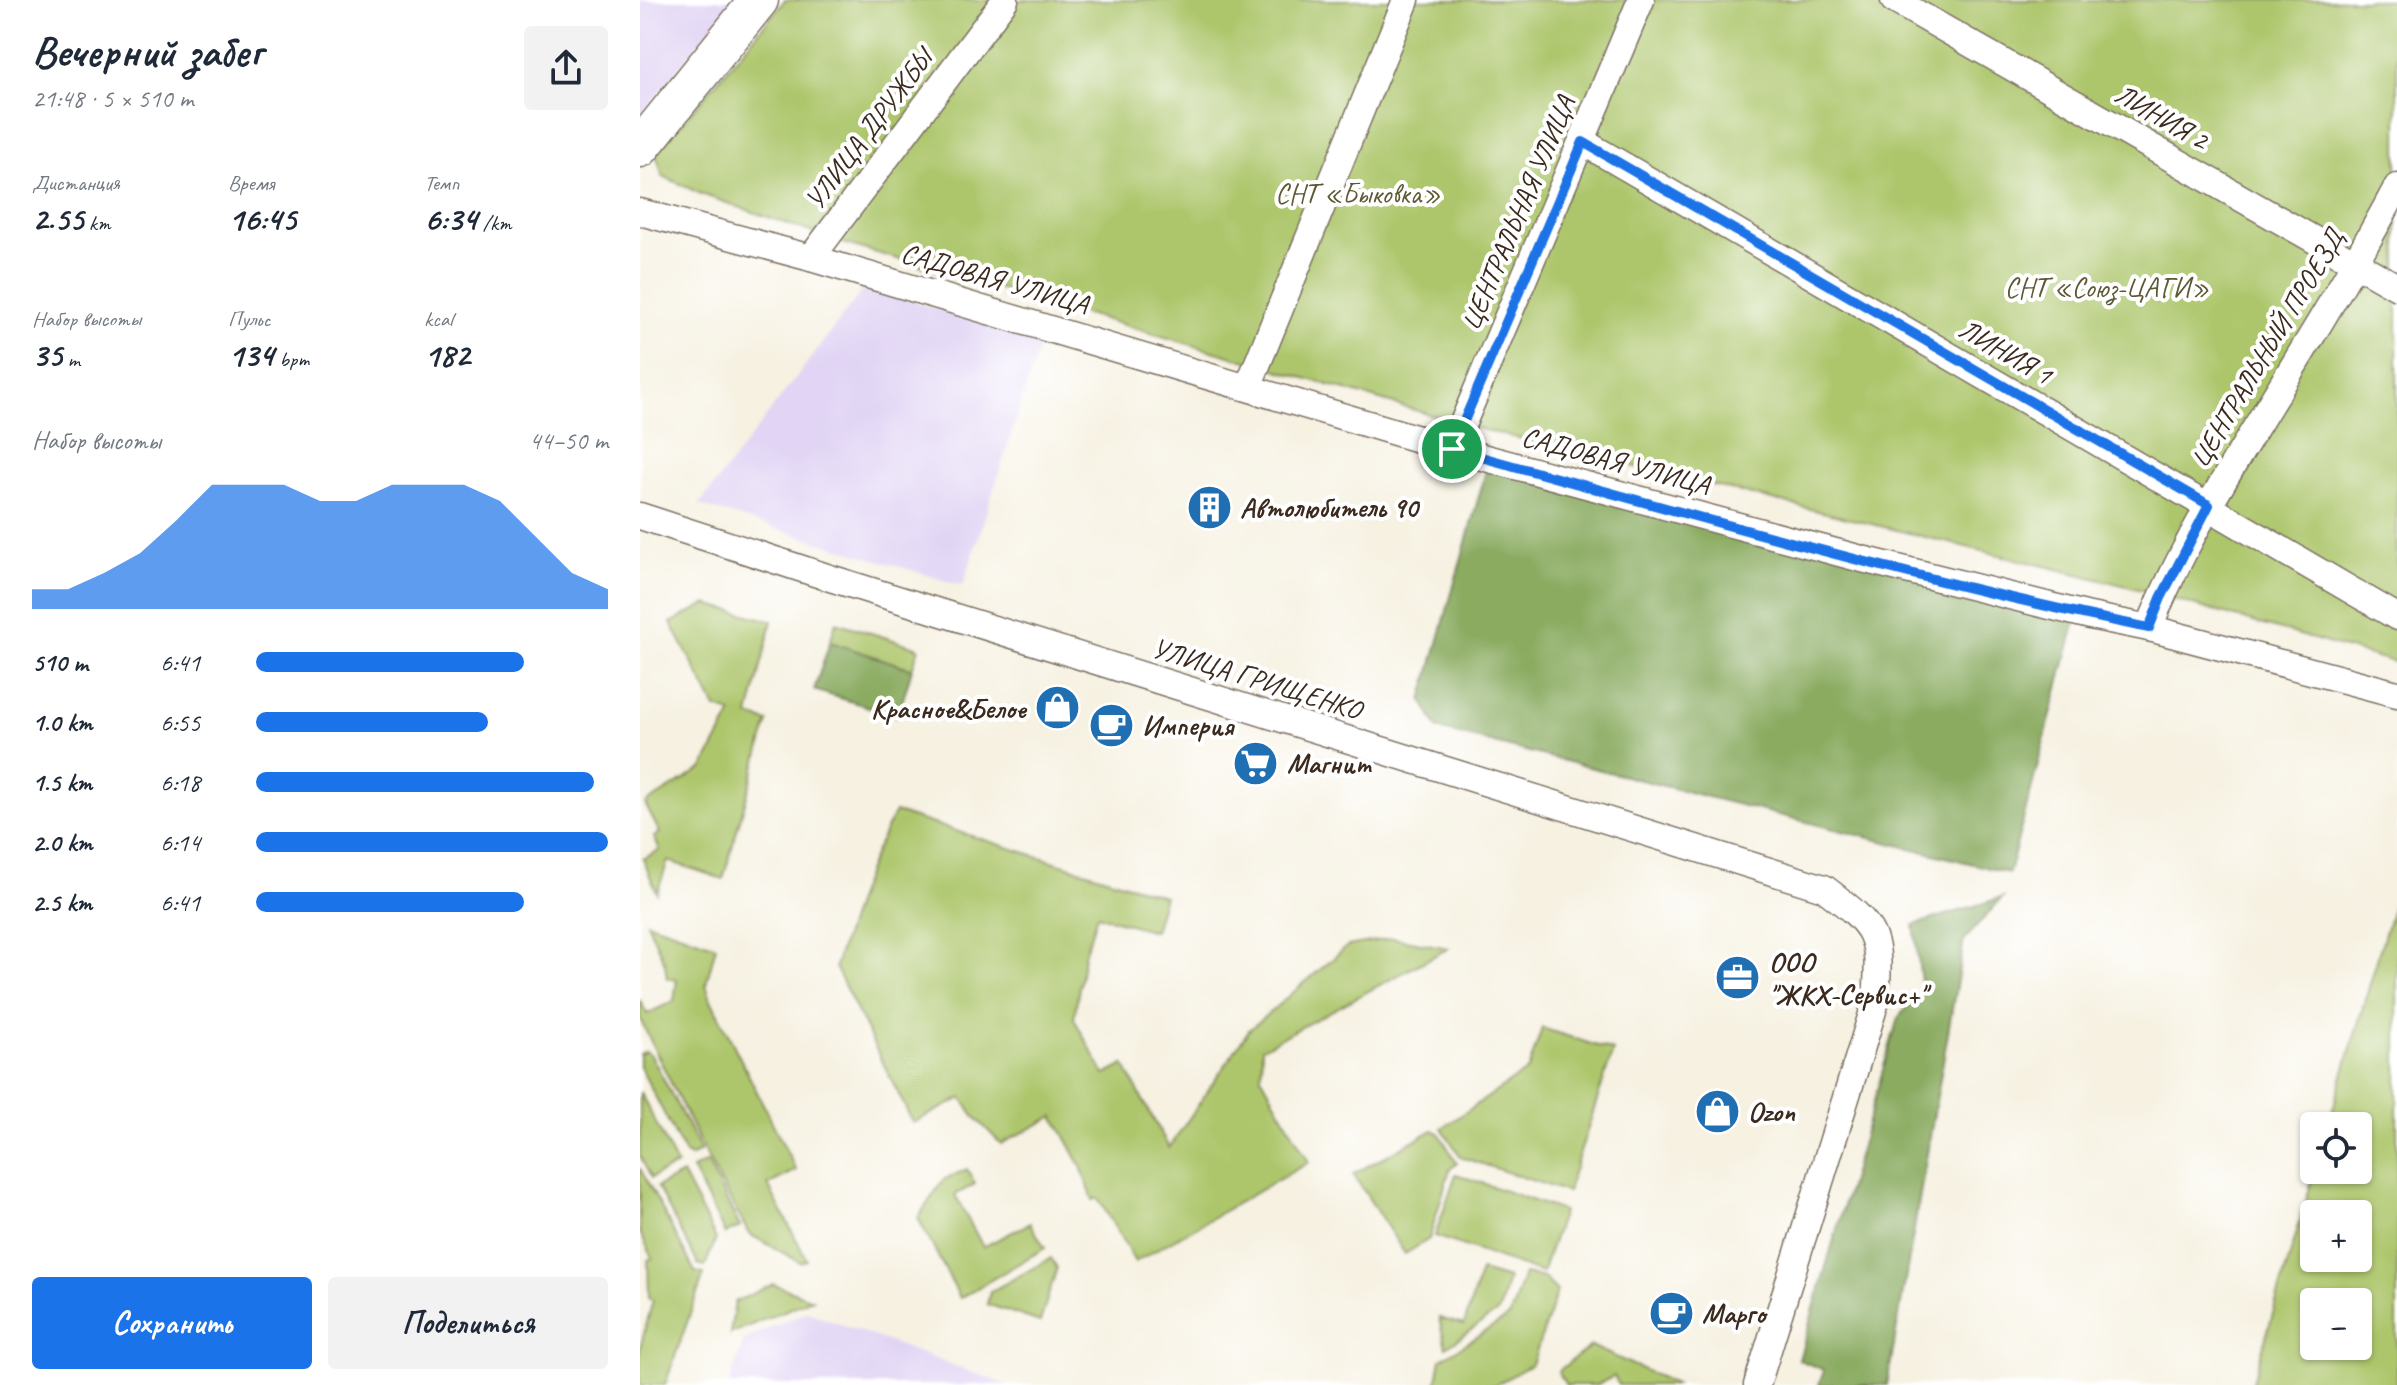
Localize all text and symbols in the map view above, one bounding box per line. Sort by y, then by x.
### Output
text: Вечерний забег [32,24,262,79]
button: share [524,26,608,110]
street label: УЛИЦА ДРУЖБЫ [797,39,943,216]
street label: ЛИНИЯ 2 [2109,76,2217,158]
text: 21:48 · 5 × 510 m [32,82,193,115]
street label: ЦЕНТРАЛЬНАЯ УЛИЦА [1452,89,1583,336]
text: Дистанция [32,169,120,197]
text: Время [228,169,274,197]
text: Темп [424,169,459,197]
park label: СНТ «Быковка» [1275,176,1441,211]
text: 2.55 [32,197,84,240]
text: 16:45 [228,197,296,240]
text: 6:34 [424,197,477,240]
text: km [84,209,110,237]
text: /km [477,209,511,237]
street label: ЦЕНТРАЛЬНЫЙ ПРОЕЗД [2182,221,2353,474]
street label: САДОВАЯ УЛИЦА [897,235,1094,322]
park label: СНТ «Союз-ЦАГИ» [2005,270,2209,306]
text: Набор высоты [32,305,141,333]
text: Пульс [228,305,270,333]
text: kcal [424,305,453,333]
street label: ЛИНИЯ 1 [1953,311,2060,393]
text: 35 [32,333,62,376]
text: 134 [228,333,274,376]
text: 182 [424,333,470,376]
text: m [62,345,80,373]
text: bpm [274,345,309,373]
pin [1418,415,1486,483]
street label: САДОВАЯ УЛИЦА [1518,419,1716,503]
text: Набор высоты [32,424,161,457]
text: 44–50 m [529,424,608,457]
icon: arrive [1430,427,1474,471]
building icon: Автолюбитель 90 [1185,483,1233,531]
place label: Автолюбитель 90 [1240,490,1421,525]
street label: УЛИЦА ГРИЩЕНКО [1148,630,1369,728]
text: 510 m [32,646,88,679]
text: 6:41 [160,646,200,679]
shop icon: Красное&Белое [1033,684,1081,732]
place label: Красное&Белое [871,691,1028,726]
cafe icon: Империя [1087,701,1135,749]
text: 1.0 km [32,706,92,739]
text: 6:55 [160,706,200,739]
place label: Империя [1142,708,1236,743]
supermarket icon: Магнит [1232,739,1280,787]
place label: Магнит [1287,746,1373,781]
text: 1.5 km [32,766,92,799]
text: 6:18 [160,766,200,799]
text: 2.0 km [32,826,92,859]
text: 6:14 [160,826,200,859]
text: 2.5 km [32,886,92,919]
text: 6:41 [160,886,200,919]
place label: ООО "ЖКХ-Сервис+" [1769,945,1932,1012]
office icon: ООО "ЖКХ-Сервис+" [1714,954,1762,1002]
shop icon: Ozon [1693,1087,1741,1135]
place label: Ozon [1748,1094,1796,1129]
map controls [2300,1112,2372,1360]
button: locate [2300,1112,2372,1184]
button: + [2300,1200,2372,1272]
button: Сохранить [32,1277,312,1369]
button: Поделиться [328,1277,608,1369]
button: − [2300,1288,2372,1360]
cafe icon: Марго [1647,1289,1695,1337]
place label: Марго [1702,1296,1769,1331]

